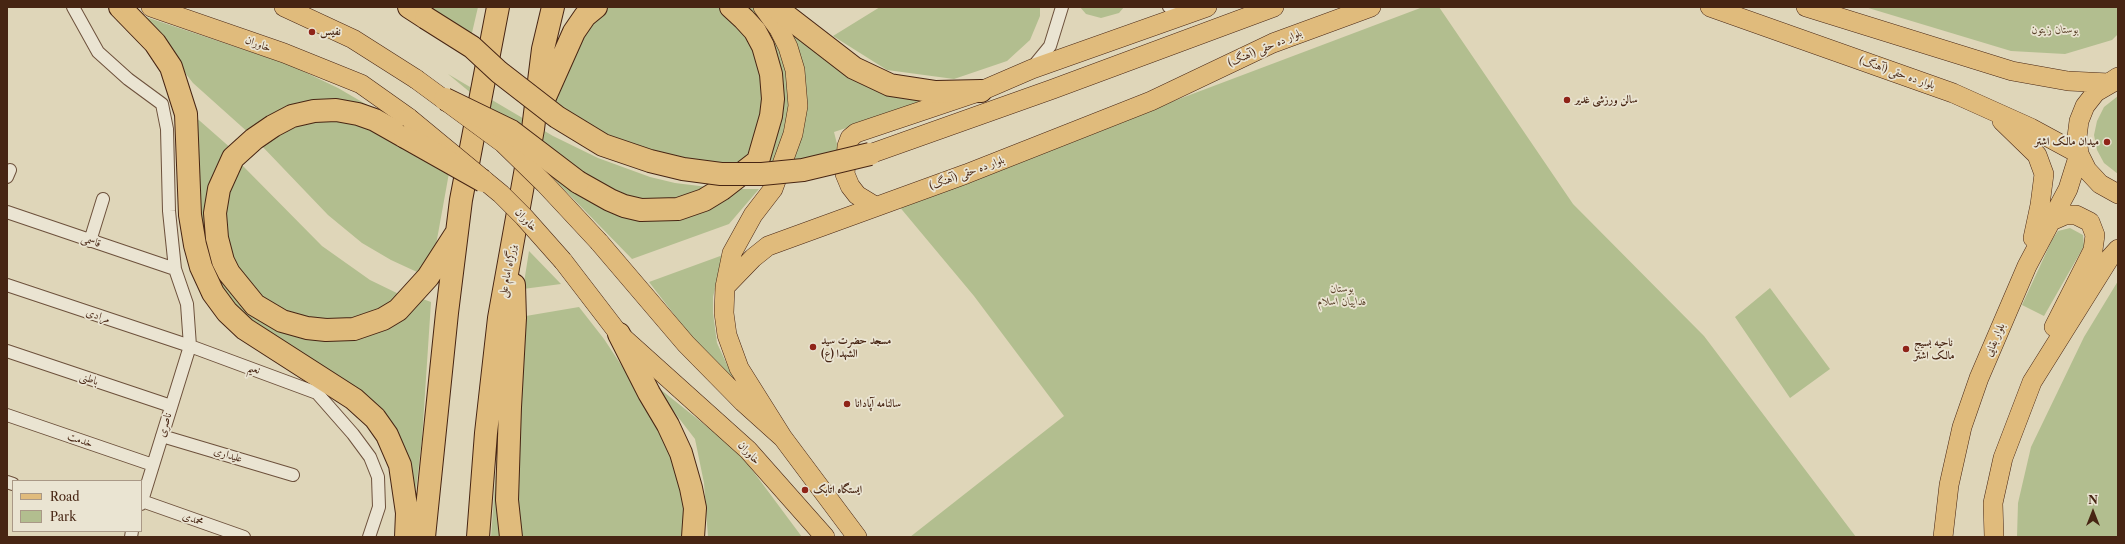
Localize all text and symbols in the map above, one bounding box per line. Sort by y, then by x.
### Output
park label: بوستان زیتون [2031,23,2079,37]
place label: نفیس [320,25,341,39]
street label: بلوار ده حقی (آهنگ) [1226,26,1304,70]
marker: نفیس [307,27,317,37]
street label: خاوران [243,33,273,55]
street label: بلوار ده حقی (آهنگ) [1857,54,1937,92]
place label: سالن ورزشی غدیر [1575,93,1638,107]
marker: سالن ورزشی غدیر [1562,95,1572,105]
place label: میدان مالک اشتر [2035,135,2099,149]
marker: میدان مالک اشتر [2102,137,2112,147]
street label: بلوار ده حقی (آهنگ) [927,153,1007,193]
street label: خاوران [512,206,540,234]
street label: قاسمی [79,232,103,250]
street label: بزرگراه امام علی [496,243,520,299]
park label: بوستان فداییان اسلام [1318,282,1366,308]
street label: مرادی [84,306,112,326]
street label: بلوار بقایی [1982,321,2008,359]
place label: مسجد حضرت سید الشهدا (ع) [821,334,891,360]
place label: ناحیه بسیج مالک اشتر [1914,336,1955,362]
marker: مسجد حضرت سید الشهدا (ع) [808,342,818,352]
marker: ناحیه بسیج مالک اشتر [1901,344,1911,354]
street label: نعیم [246,361,262,377]
street label: باطنی [78,370,100,388]
place label: سالنامه آپادانا [855,397,901,411]
marker: سالنامه آپادانا [842,399,852,409]
street label: ناصری [155,411,175,439]
street label: خدمت [66,430,94,450]
street label: خاوران [735,439,763,467]
street label: علیداری [212,444,244,466]
legend [12,480,142,532]
place label: ایستگاه اتابک [813,483,862,497]
marker: ایستگاه اتابک [800,485,810,495]
text: Road [50,489,80,504]
north arrow [2073,492,2113,532]
text: N [2088,493,2098,507]
text: Park [50,509,76,524]
street label: محمدی [181,509,205,529]

